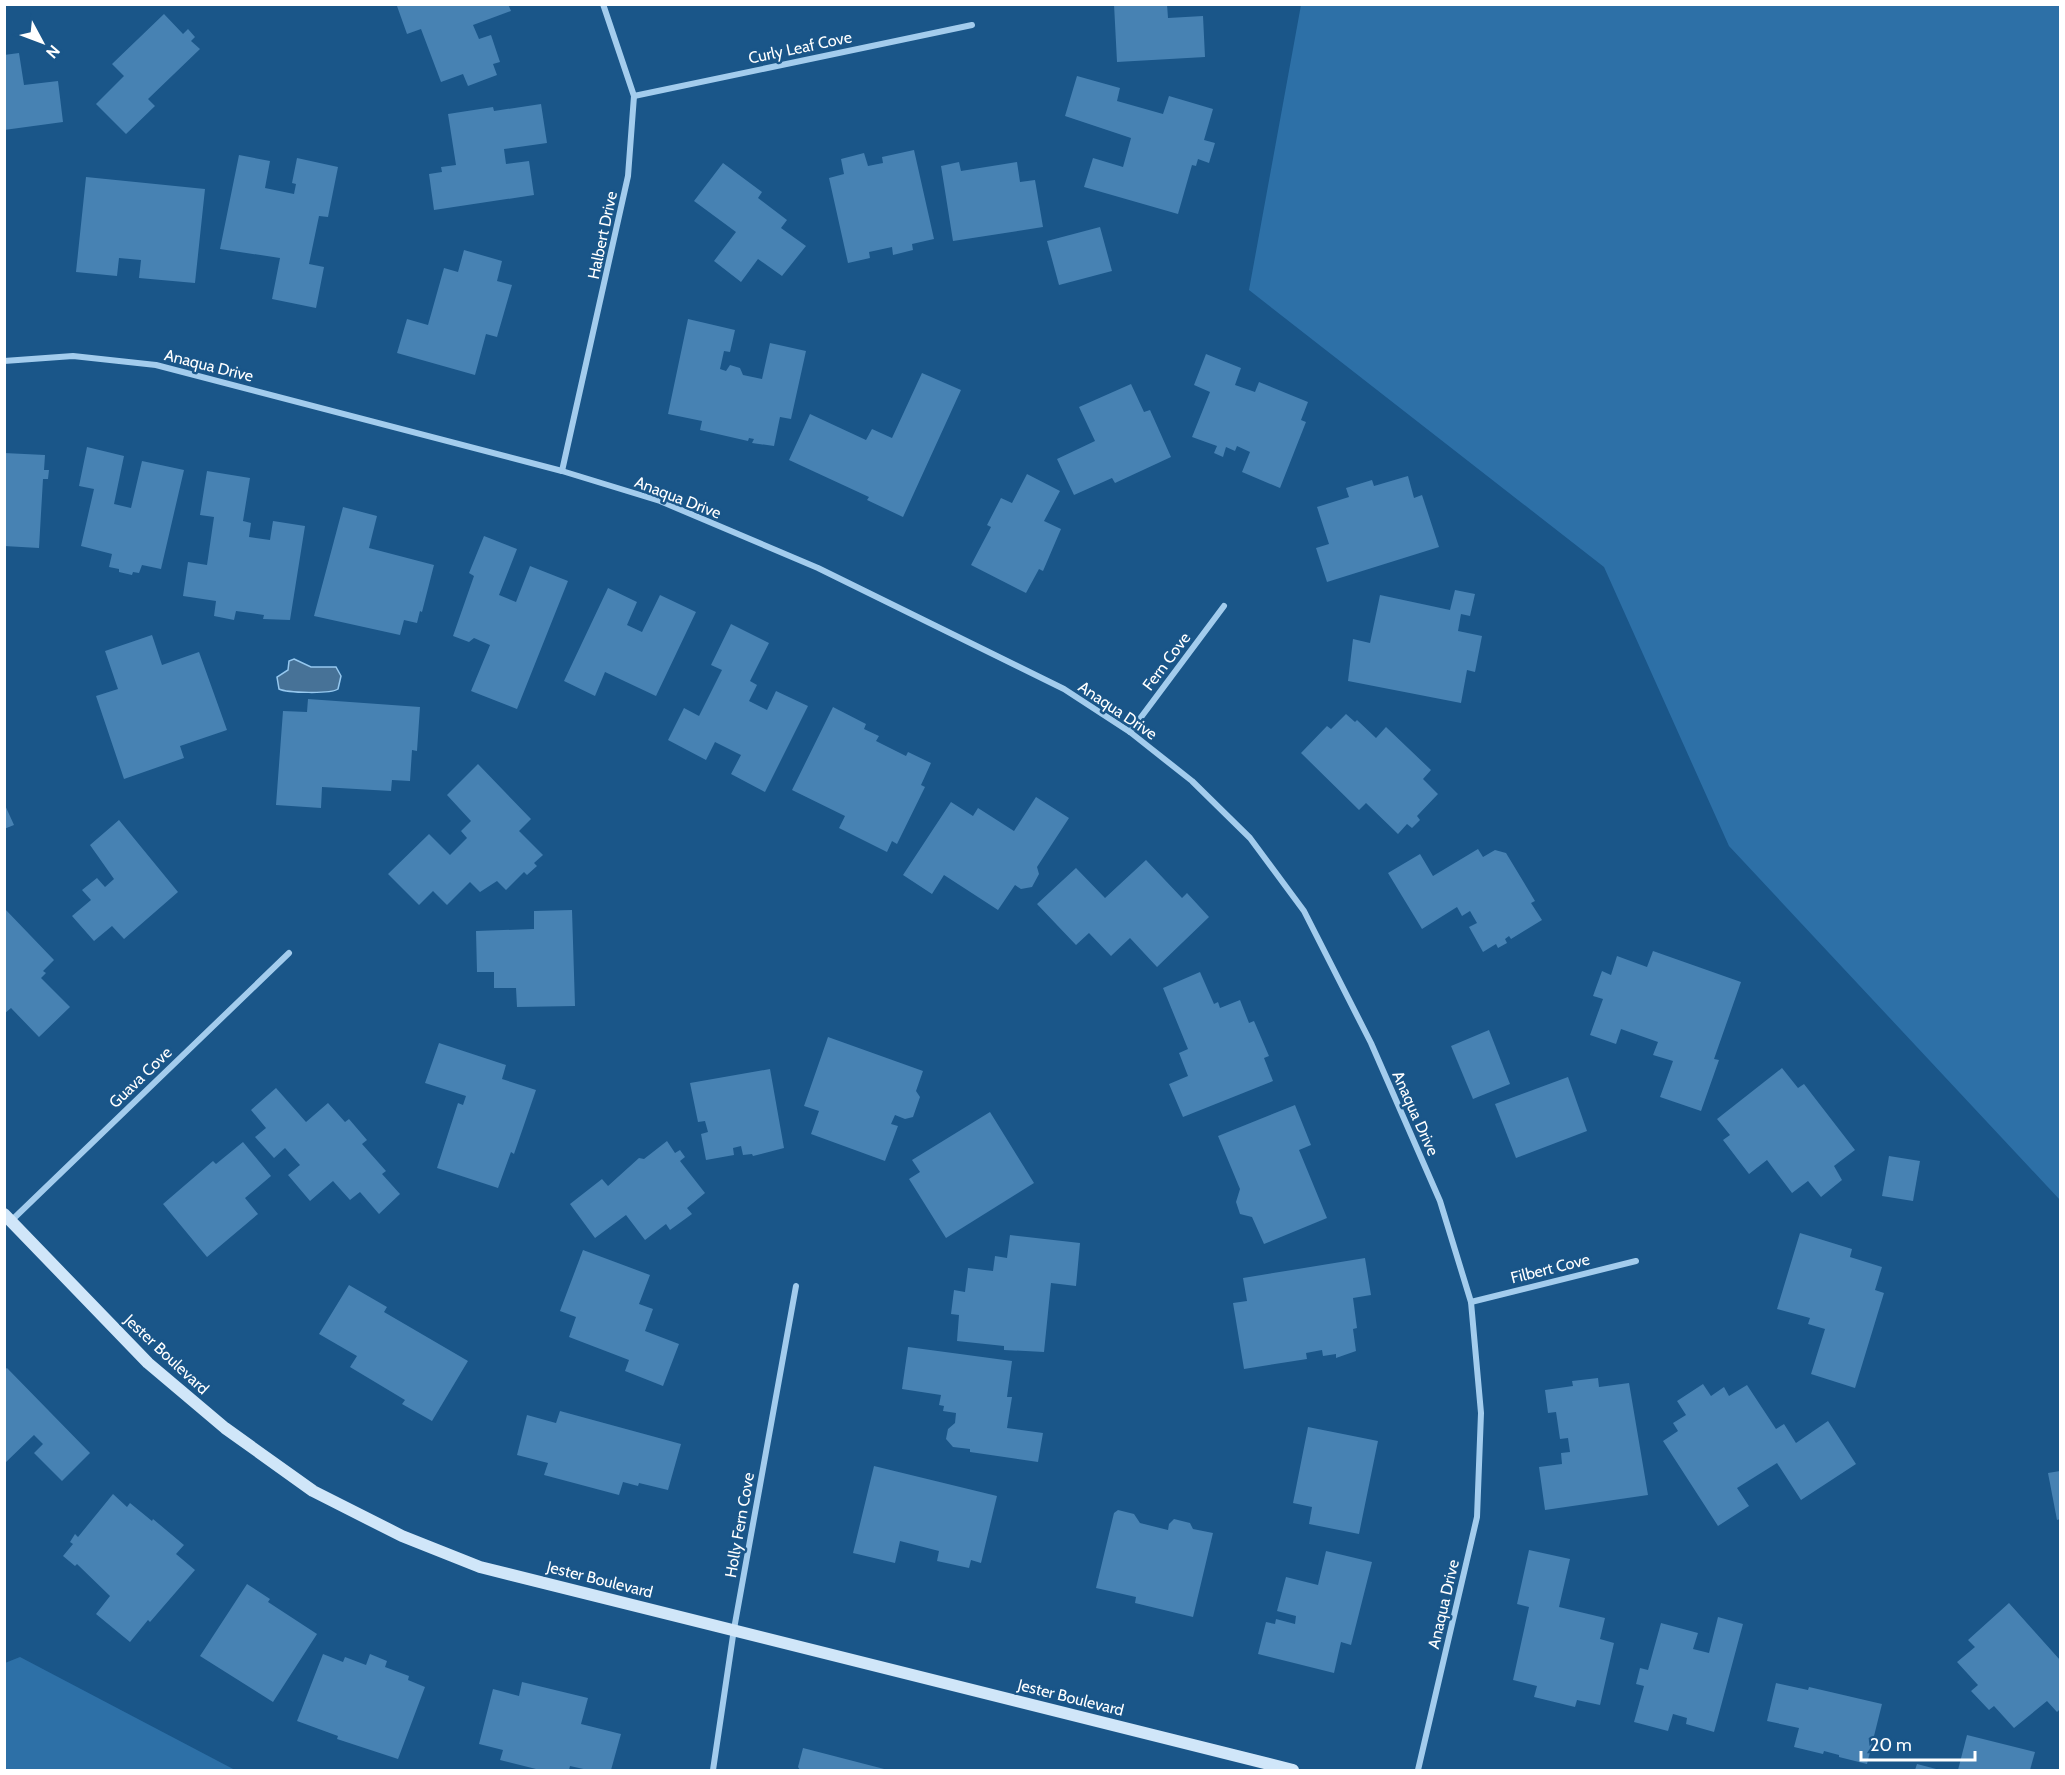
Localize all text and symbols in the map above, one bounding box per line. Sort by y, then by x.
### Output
north arrow [12,12,72,72]
street label: Curly Leaf Cove [747,27,854,68]
text: N [42,41,64,62]
street label: Halbert Drive [584,189,621,281]
street label: Anaqua Drive [162,345,255,386]
street label: Anaqua Drive [632,472,724,523]
street label: Fern Cove [1138,629,1194,694]
street label: Anaqua Drive [1075,677,1161,744]
street label: Guava Cove [105,1043,176,1112]
street label: Anaqua Drive [1388,1068,1443,1159]
street label: Filbert Cove [1509,1249,1592,1287]
street label: Jester Boulevard [120,1310,213,1398]
street label: Holly Fern Cove [721,1471,758,1579]
street label: Jester Boulevard [544,1557,655,1602]
street label: Anaqua Drive [1424,1558,1463,1651]
street label: Jester Boulevard [1015,1675,1126,1720]
scale bar [1861,1724,1975,1762]
text: 20 m [1870,1734,1912,1756]

